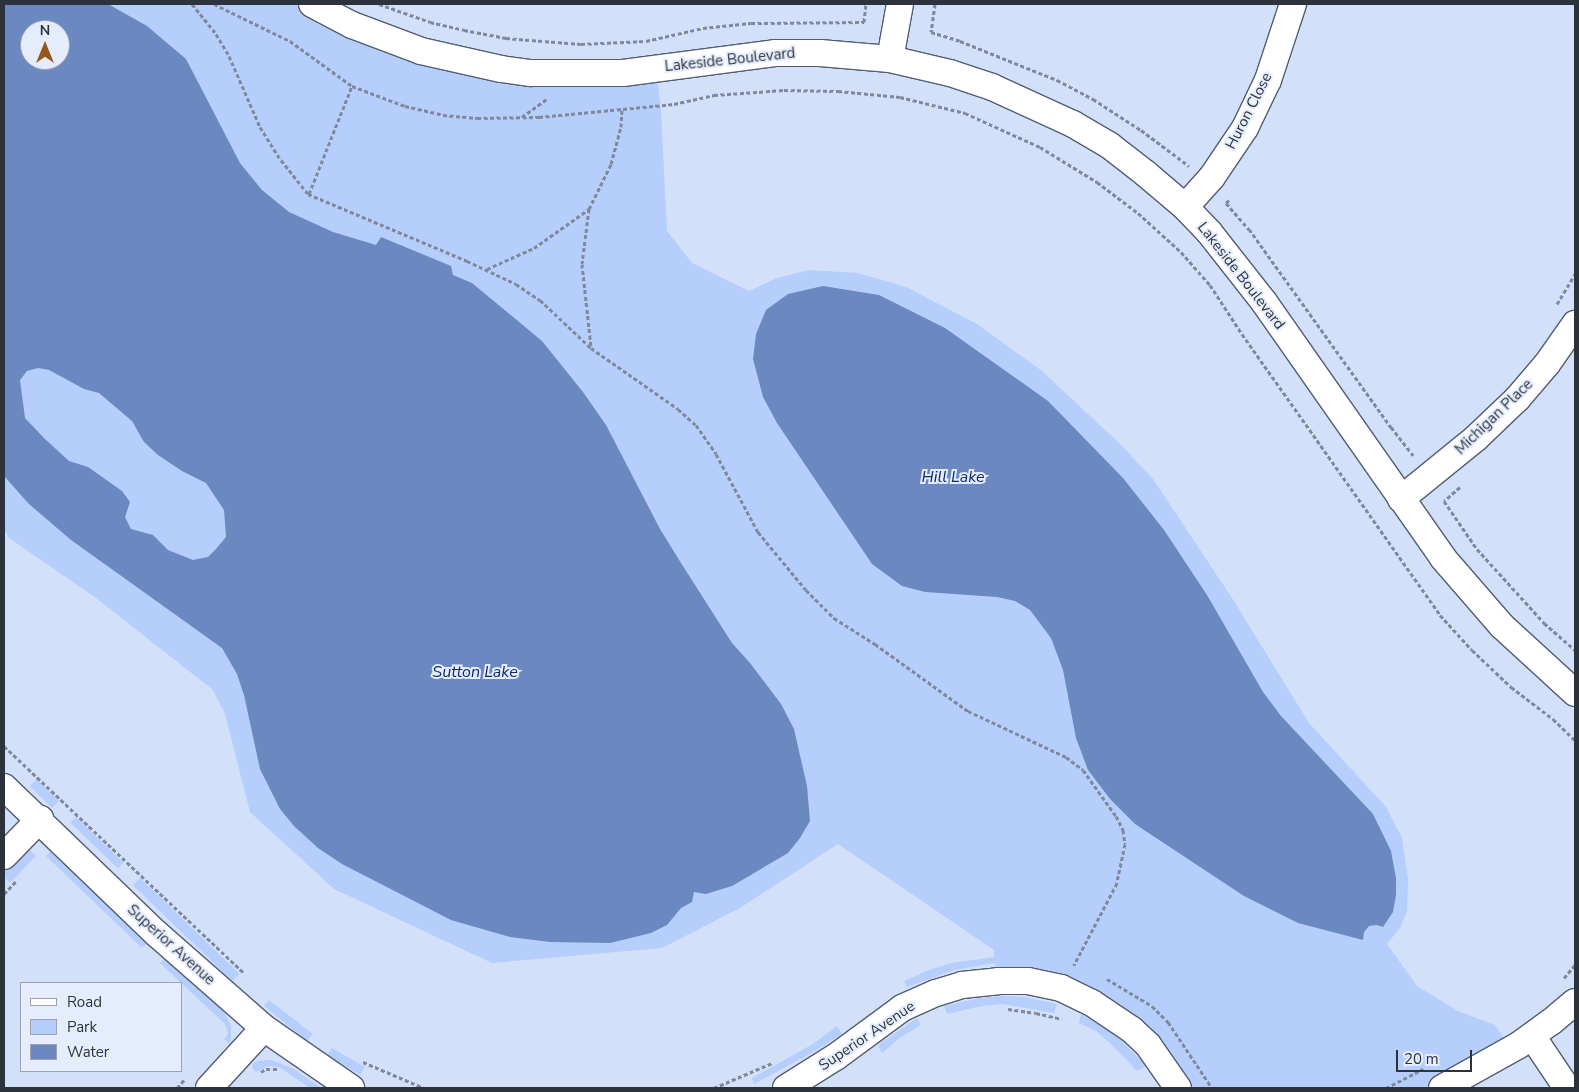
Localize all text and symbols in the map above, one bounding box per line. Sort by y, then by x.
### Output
north arrow [20,20,70,70]
text: N [40,21,50,40]
street label: Lakeside Boulevard [664,44,796,76]
street label: Huron Close [1222,70,1276,152]
street label: Lakeside Boulevard [1193,219,1289,333]
street label: Michigan Place [1451,375,1537,459]
water label: Hill Lake [922,467,984,487]
water label: Sutton Lake [432,662,518,682]
street label: Superior Avenue [123,901,219,989]
legend [20,982,182,1072]
text: Road [67,992,102,1012]
street label: Superior Avenue [816,997,918,1075]
text: Park [67,1017,97,1037]
scale bar [1399,1040,1475,1072]
text: Water [67,1042,109,1062]
text: 20 m [1404,1049,1439,1069]

